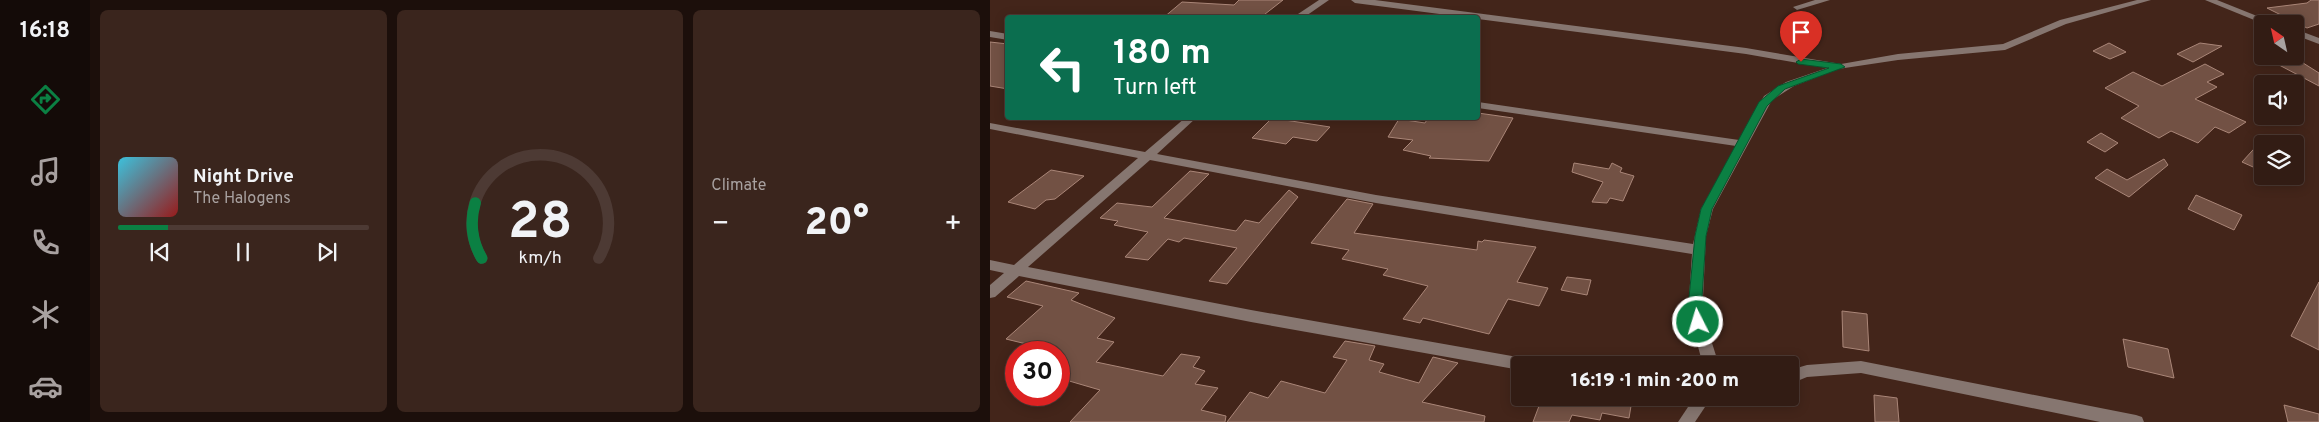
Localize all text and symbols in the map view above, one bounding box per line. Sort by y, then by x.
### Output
pin [1780,11,1822,62]
north arrow [2254,15,2304,65]
map controls [2254,15,2304,185]
text: 16:18 [20,18,70,45]
icon: arrive [1787,18,1815,46]
text: 180 m [1113,32,1211,76]
icon: left [1030,35,1095,100]
text: Turn left [1113,75,1196,102]
button: sound [2254,75,2304,125]
icon: directions [28,82,63,117]
button: layers [2254,135,2304,185]
icon: music [28,154,63,189]
text: Night Drive [193,165,294,189]
text: Climate [711,176,766,196]
text: The Halogens [193,189,291,209]
text: 28 [508,191,572,257]
text: 20° [804,200,869,249]
text: − [711,207,729,243]
text: + [944,207,962,243]
icon: phone [28,225,63,260]
icon: previous [146,238,174,266]
icon: pause [229,238,257,266]
icon: next [313,238,341,266]
text: km/h [518,247,562,270]
position arrow [1671,295,1723,347]
icon: climate [28,297,63,332]
speed limit sign: 30 [1005,341,1070,406]
icon: car [28,369,63,404]
text: 16:19 · 1 min · 200 m [1571,369,1739,393]

